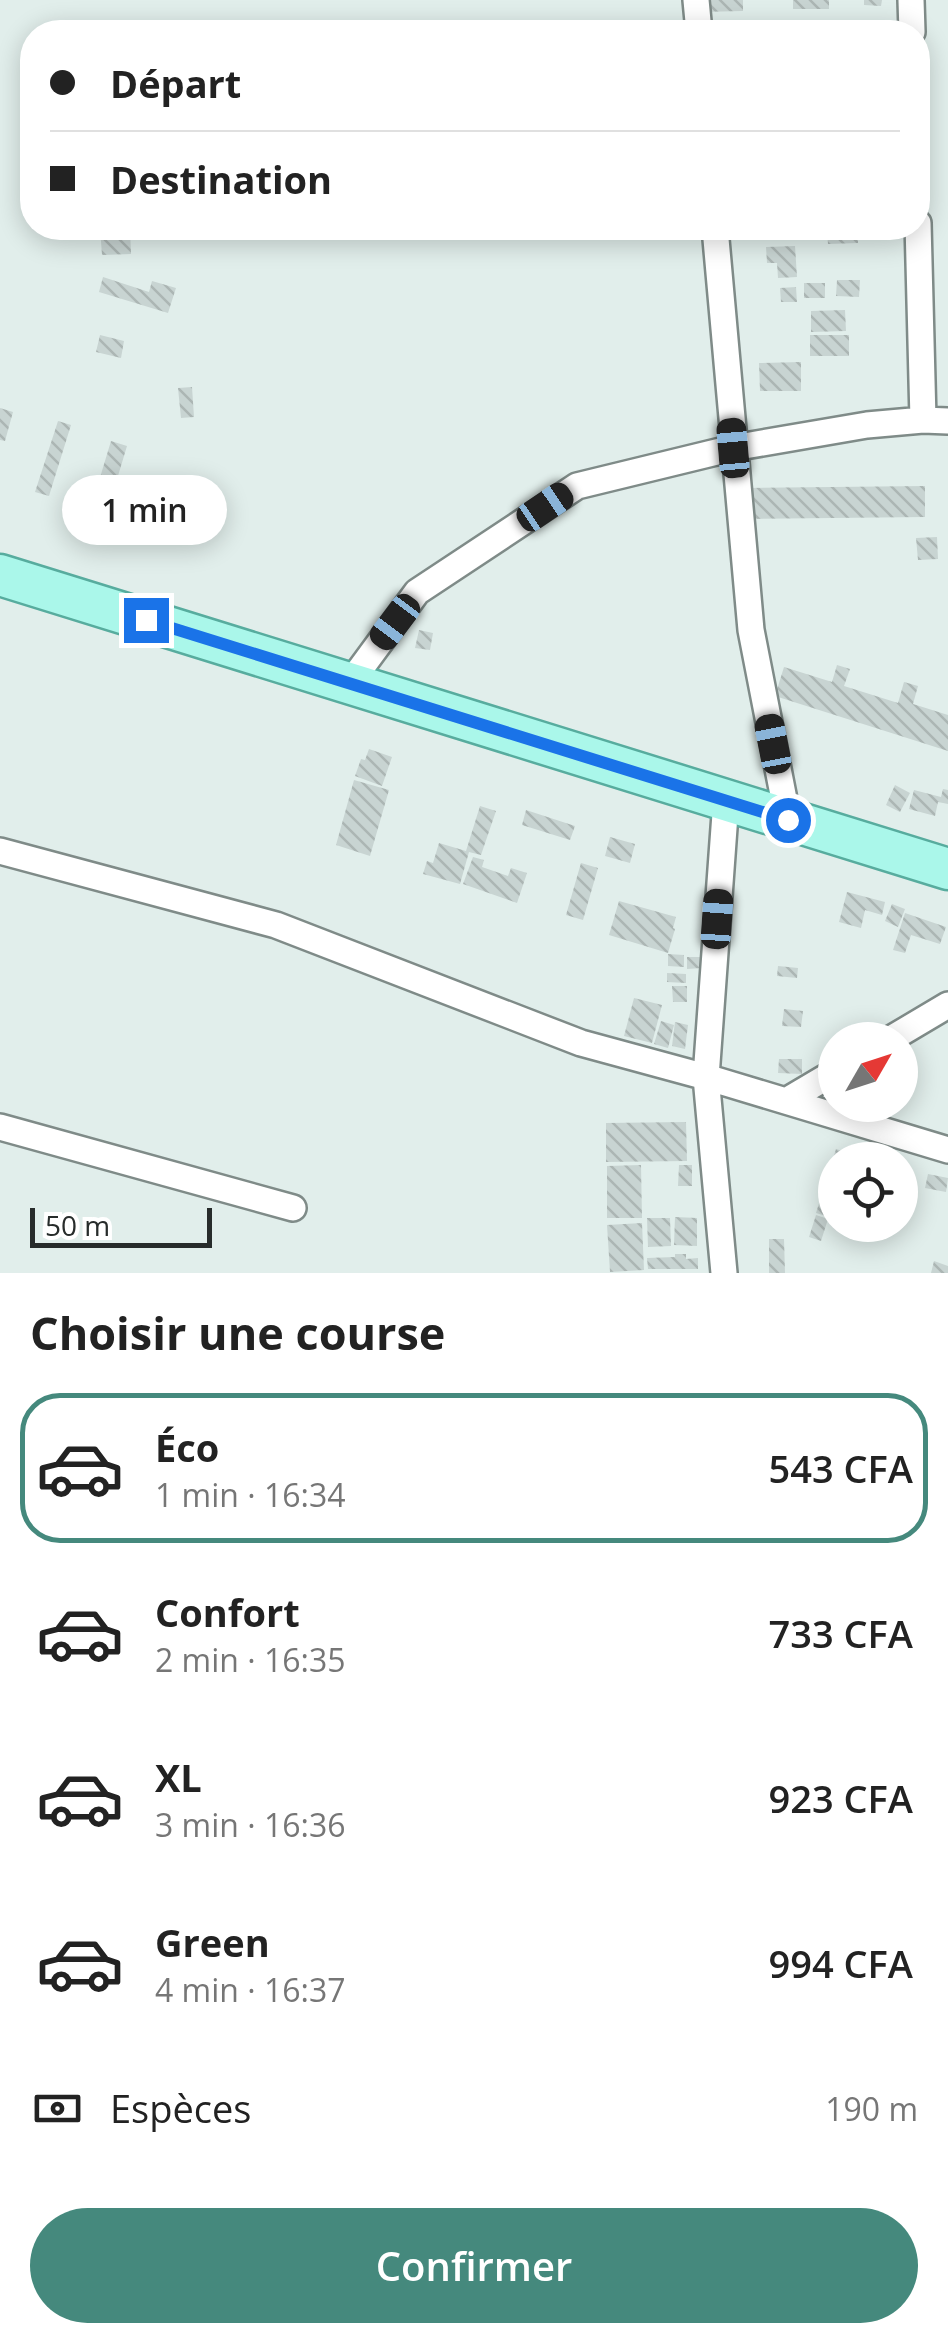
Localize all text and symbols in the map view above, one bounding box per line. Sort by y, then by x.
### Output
text: Départ [110,57,241,109]
text: Destination [110,153,332,205]
car [715,417,751,479]
callout: 1 min [64,475,228,545]
car [512,478,578,536]
text: 1 min [101,488,188,531]
car [365,589,425,655]
route end [124,598,169,643]
car [753,712,793,776]
route start [766,798,811,843]
car [700,888,734,950]
north arrow [818,1022,918,1122]
map controls [818,1022,918,1242]
button: locate [818,1142,918,1242]
scale bar [30,1203,212,1248]
text: 50 m [45,1206,110,1244]
text: Choisir une course [30,1302,445,1363]
text: Éco [155,1421,219,1473]
icon: car [35,1423,125,1513]
text: 543 CFA [768,1442,913,1494]
text: 1 min · 16:34 [155,1473,346,1516]
text: Confort [155,1586,300,1638]
icon: car [35,1588,125,1678]
text: 733 CFA [768,1607,913,1659]
text: 2 min · 16:35 [155,1638,346,1681]
text: XL [155,1751,202,1803]
icon: car [35,1753,125,1843]
text: 923 CFA [768,1772,913,1824]
text: 3 min · 16:36 [155,1803,346,1846]
text: Green [155,1916,270,1968]
icon: car [35,1918,125,2008]
text: 994 CFA [768,1937,913,1989]
text: 4 min · 16:37 [155,1968,346,2011]
icon: cash [30,2081,85,2136]
text: Espèces [110,2082,251,2134]
text: 190 m [825,2087,918,2130]
button: Confirmer [30,2208,918,2323]

